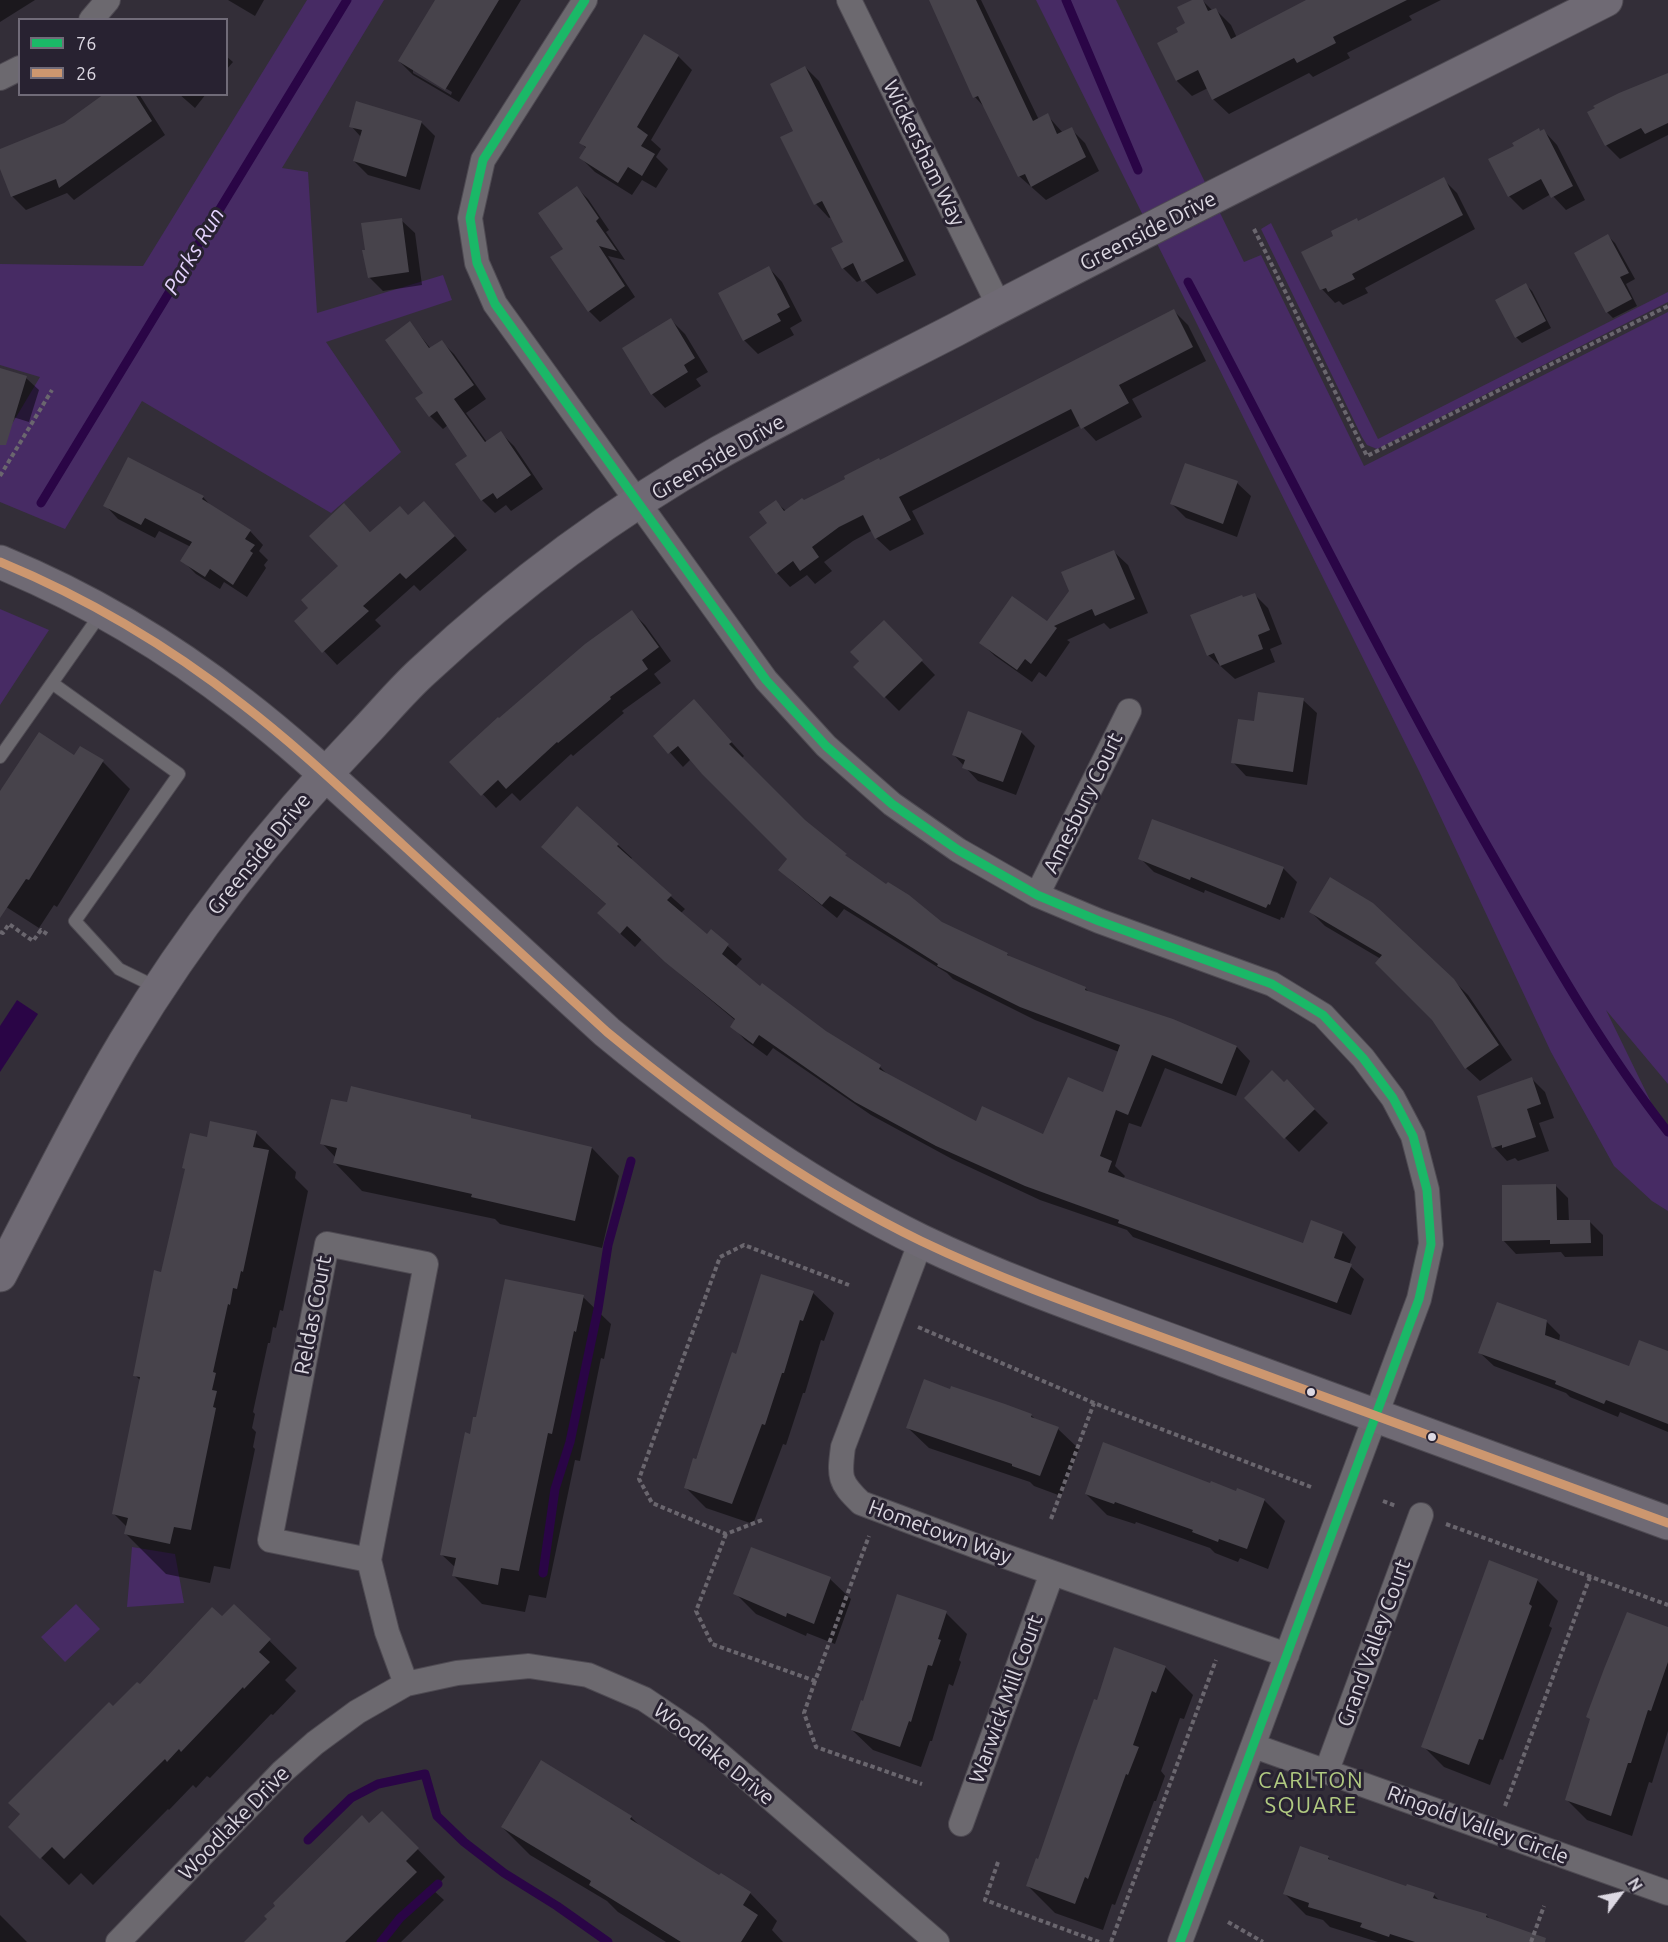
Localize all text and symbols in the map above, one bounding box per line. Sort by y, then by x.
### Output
legend [18,18,228,96]
text: 76 [76,33,96,53]
text: 26 [76,63,96,83]
street label: Wickersham Way [878,76,970,230]
street label: Greenside Drive [1076,186,1220,276]
water label: Parks Run [158,203,230,299]
street label: Greenside Drive [647,409,789,505]
street label: Amesbury Court [1038,729,1128,877]
street label: Greenside Drive [202,788,316,920]
street label: Reldas Court [289,1253,337,1377]
unlabelled marker [1305,1386,1317,1398]
unlabelled marker [1426,1431,1438,1443]
street label: Hometown Way [865,1494,1015,1570]
street label: Grand Valley Court [1332,1556,1416,1730]
street label: Warwick Mill Court [964,1611,1048,1787]
street label: Woodlake Drive [648,1697,780,1811]
street label: Woodlake Drive [173,1761,295,1885]
district label: CARLTON SQUARE [1258,1768,1364,1820]
street label: Ringold Valley Circle [1384,1780,1572,1870]
north arrow [1590,1864,1650,1924]
text: N [1624,1875,1646,1894]

